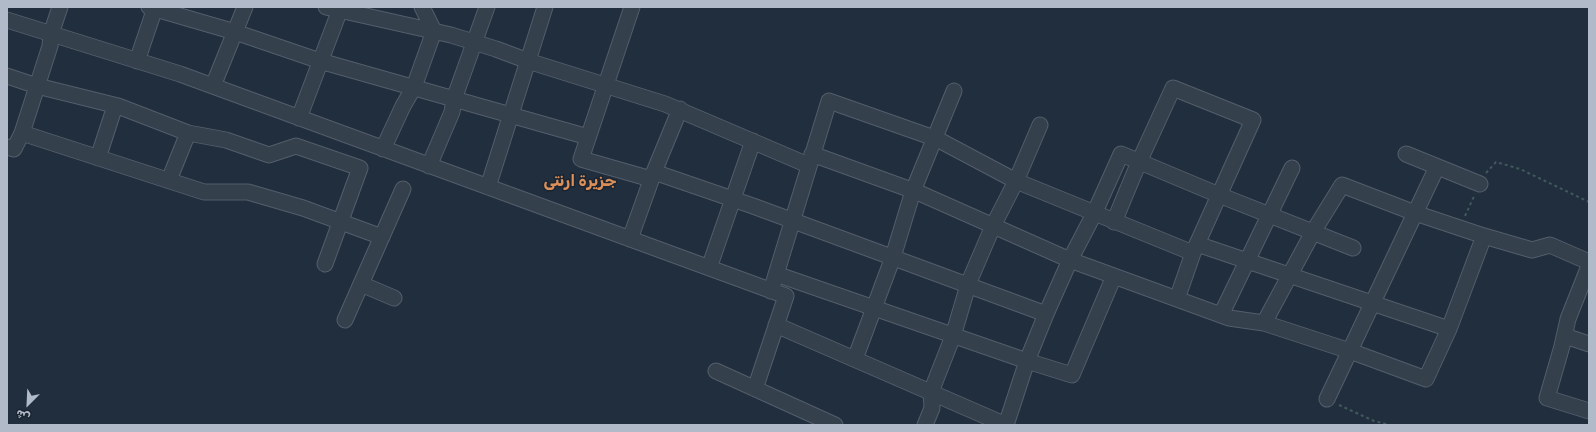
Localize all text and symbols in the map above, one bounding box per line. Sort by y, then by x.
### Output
district label: جزيرة ارنتى [543,171,617,191]
north arrow [8,384,48,424]
text: ش [14,407,32,424]

